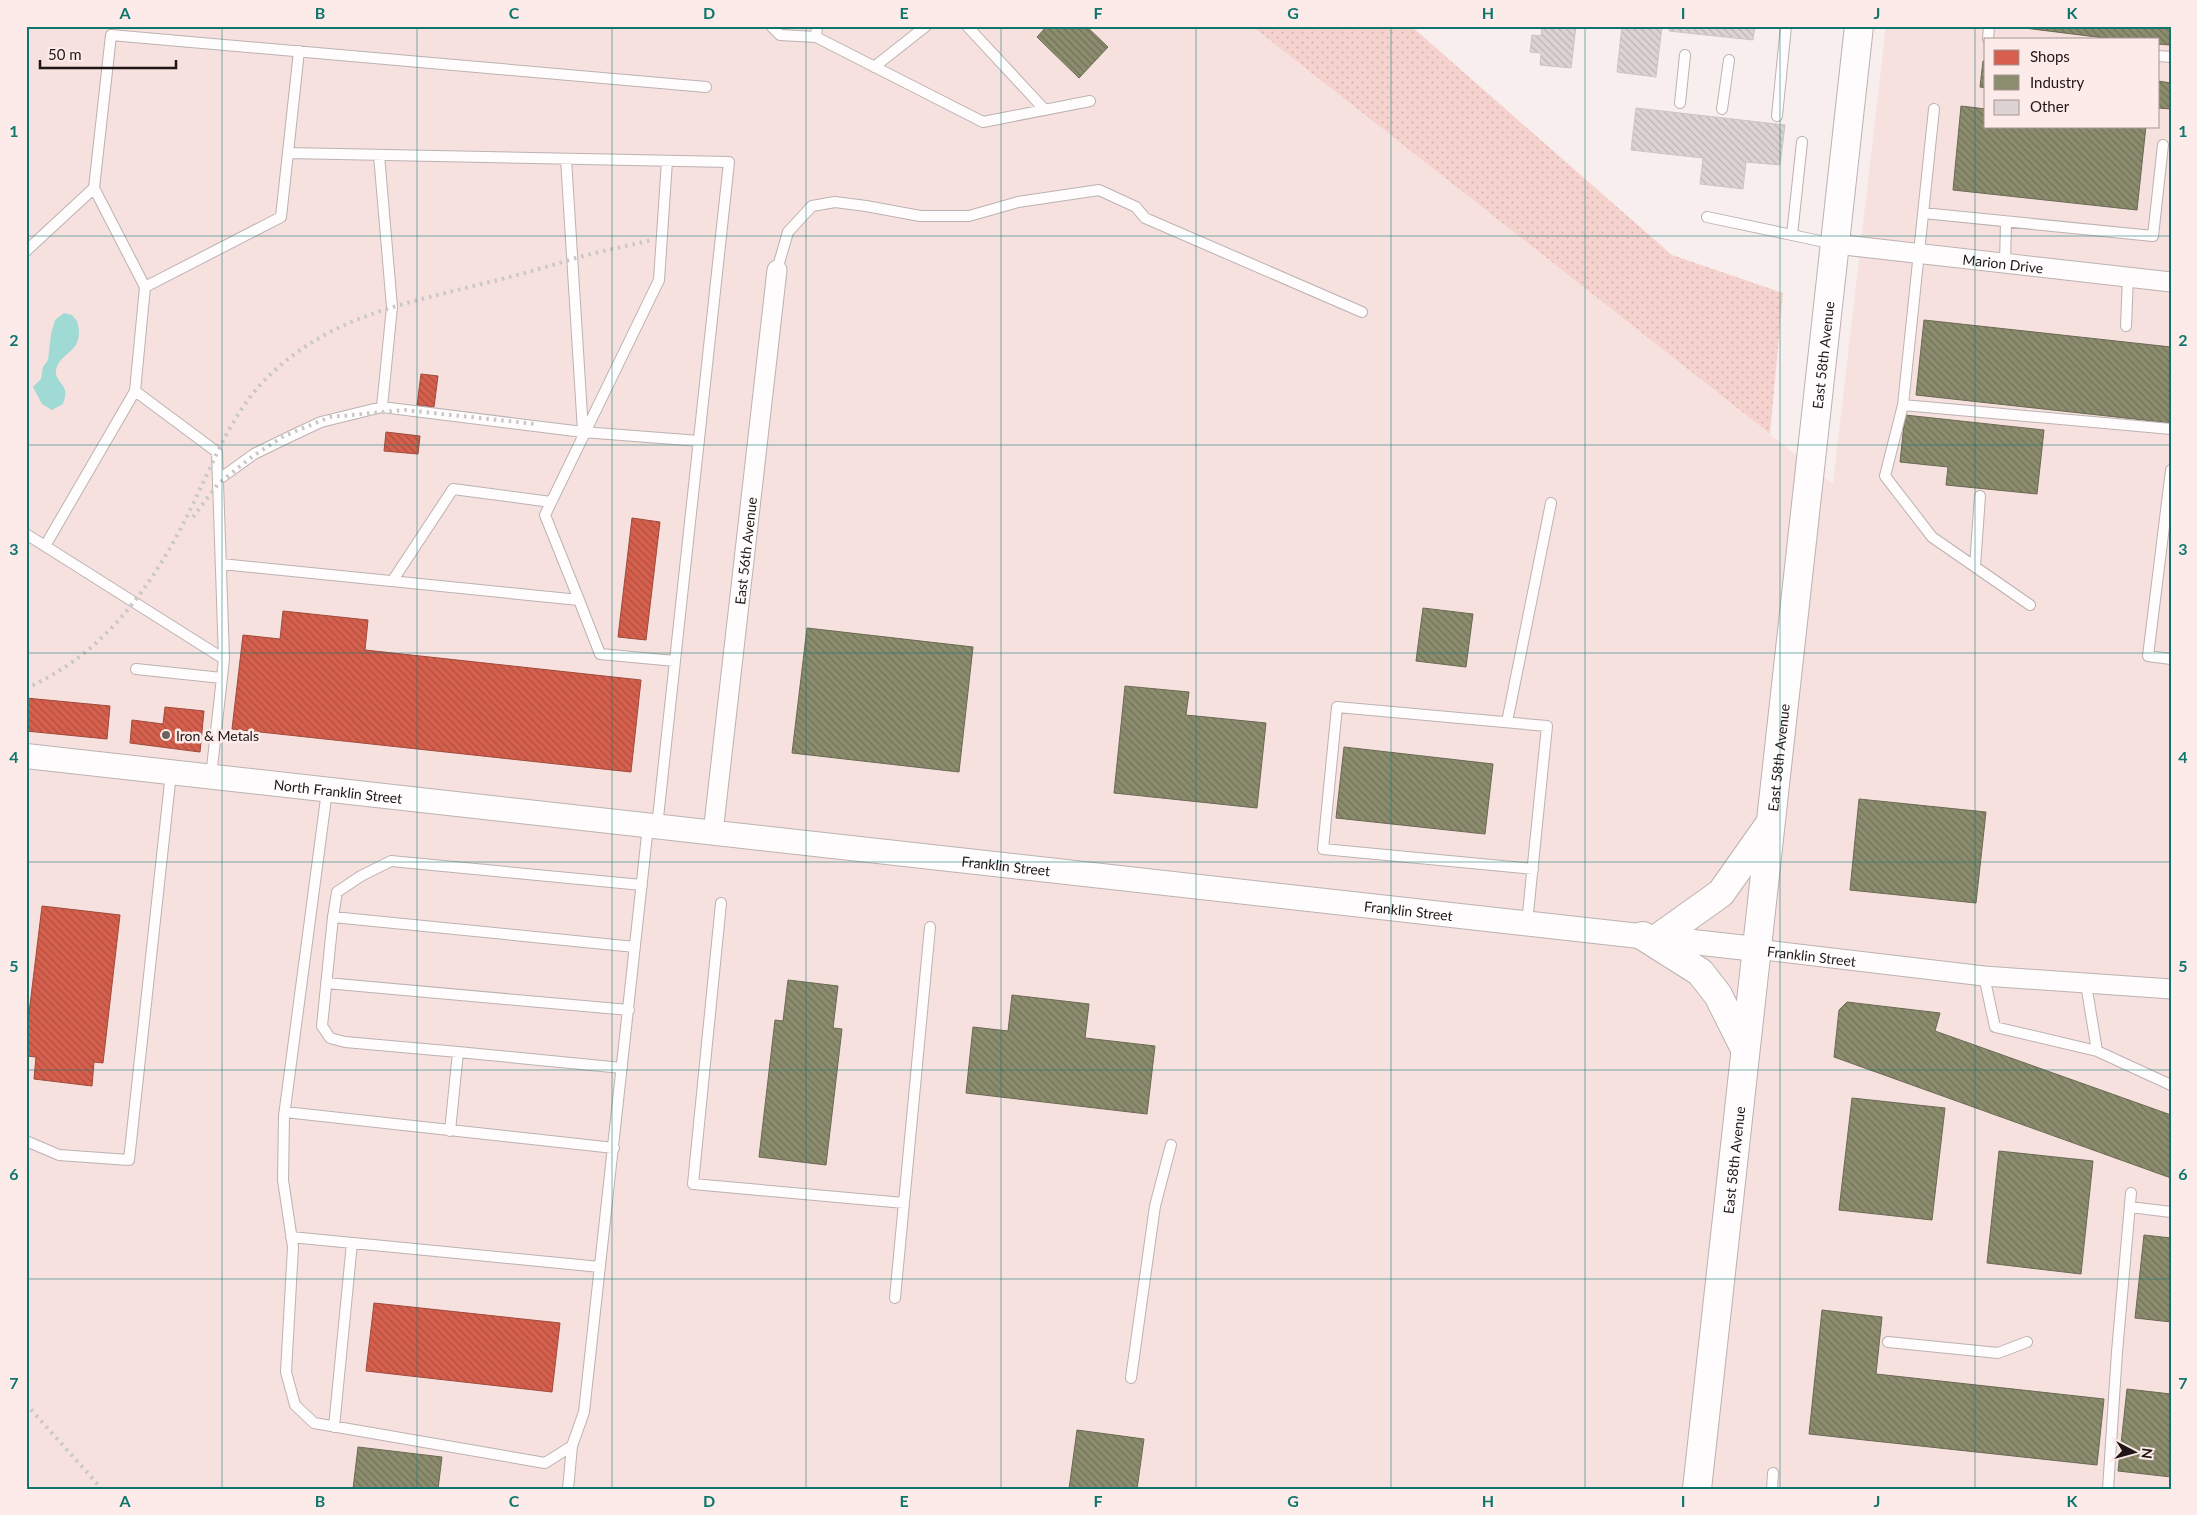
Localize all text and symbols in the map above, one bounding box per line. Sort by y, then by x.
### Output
text: A [118,3,131,22]
text: B [315,3,325,22]
text: C [509,3,520,22]
text: D [703,3,715,22]
text: E [899,3,909,22]
text: F [1093,3,1103,22]
text: G [1287,3,1299,22]
text: H [1482,3,1494,22]
text: I [1681,3,1685,22]
text: J [1874,3,1880,22]
text: K [2067,3,2079,22]
scale bar [40,38,176,70]
legend [1984,38,2160,128]
text: 50 m [48,45,82,63]
text: Shops [2030,47,2070,65]
text: Industry [2030,73,2085,91]
text: Other [2030,97,2070,115]
text: 1 [9,121,19,140]
text: 1 [2178,121,2188,140]
street label: Marion Drive [1962,250,2044,276]
street label: East 58th Avenue [1808,300,1837,410]
text: 2 [9,330,19,349]
text: 2 [2178,330,2188,349]
street label: East 56th Avenue [731,496,760,606]
text: 3 [9,539,19,558]
text: 3 [2178,539,2188,558]
street label: East 58th Avenue [1764,703,1792,812]
place label: Iron & Metals [176,727,259,744]
marker: Iron & Metals [160,729,172,741]
text: 4 [9,747,19,766]
text: 4 [2178,747,2188,766]
street label: North Franklin Street [273,775,403,806]
street label: Franklin Street [961,852,1051,879]
street label: Franklin Street [1363,897,1454,924]
street label: Franklin Street [1766,942,1857,969]
text: 5 [9,956,19,975]
text: 5 [2178,956,2188,975]
street label: East 58th Avenue [1719,1105,1748,1215]
text: 6 [9,1164,19,1183]
text: 6 [2178,1164,2188,1183]
text: 7 [9,1373,19,1392]
text: 7 [2178,1373,2188,1392]
north arrow [2110,1428,2160,1478]
text: N [2138,1447,2156,1460]
text: A [118,1491,131,1510]
text: B [315,1491,325,1510]
text: C [509,1491,520,1510]
text: D [703,1491,715,1510]
text: E [899,1491,909,1510]
text: F [1093,1491,1103,1510]
text: G [1287,1491,1299,1510]
text: H [1482,1491,1494,1510]
text: I [1681,1491,1685,1510]
text: J [1874,1491,1880,1510]
text: K [2067,1491,2079,1510]

